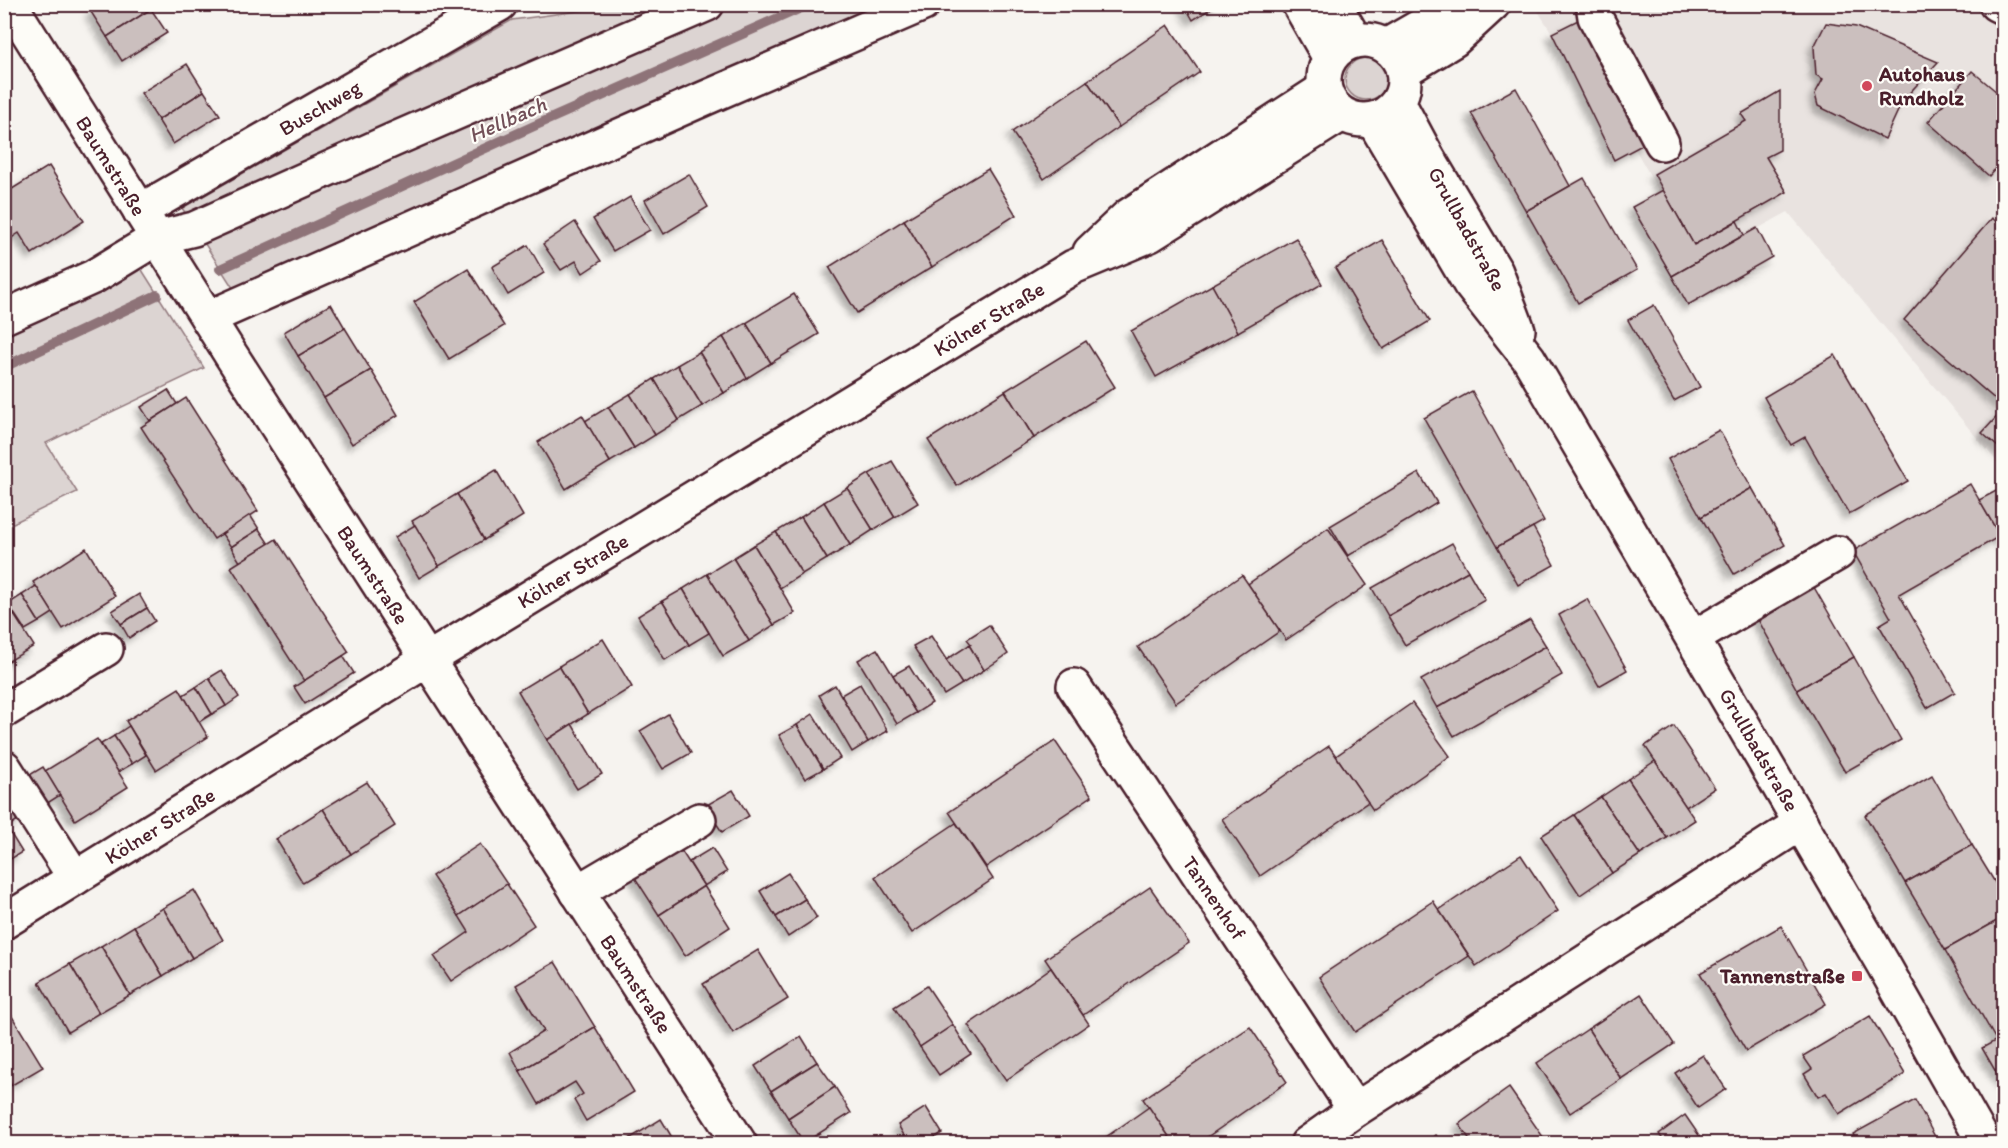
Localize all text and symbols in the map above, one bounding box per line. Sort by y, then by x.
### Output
place label: Autohaus Rundholz [1878,61,1965,110]
street label: Buschweg [274,74,365,141]
marker: Autohaus Rundholz [1860,79,1874,93]
water label: Hellbach [464,90,551,148]
street label: Baumstraße [71,111,152,220]
street label: Grullbadstraße [1423,162,1512,295]
street label: Kölner Straße [929,276,1049,362]
street label: Baumstraße [332,521,415,629]
street label: Kölner Straße [513,528,633,614]
street label: Grullbadstraße [1714,684,1805,816]
street label: Kölner Straße [100,782,219,869]
street label: Tannenhof [1177,851,1252,944]
street label: Baumstraße [595,930,678,1038]
place label: Tannenstraße [1719,963,1845,988]
marker: Tannenstraße [1850,969,1864,983]

